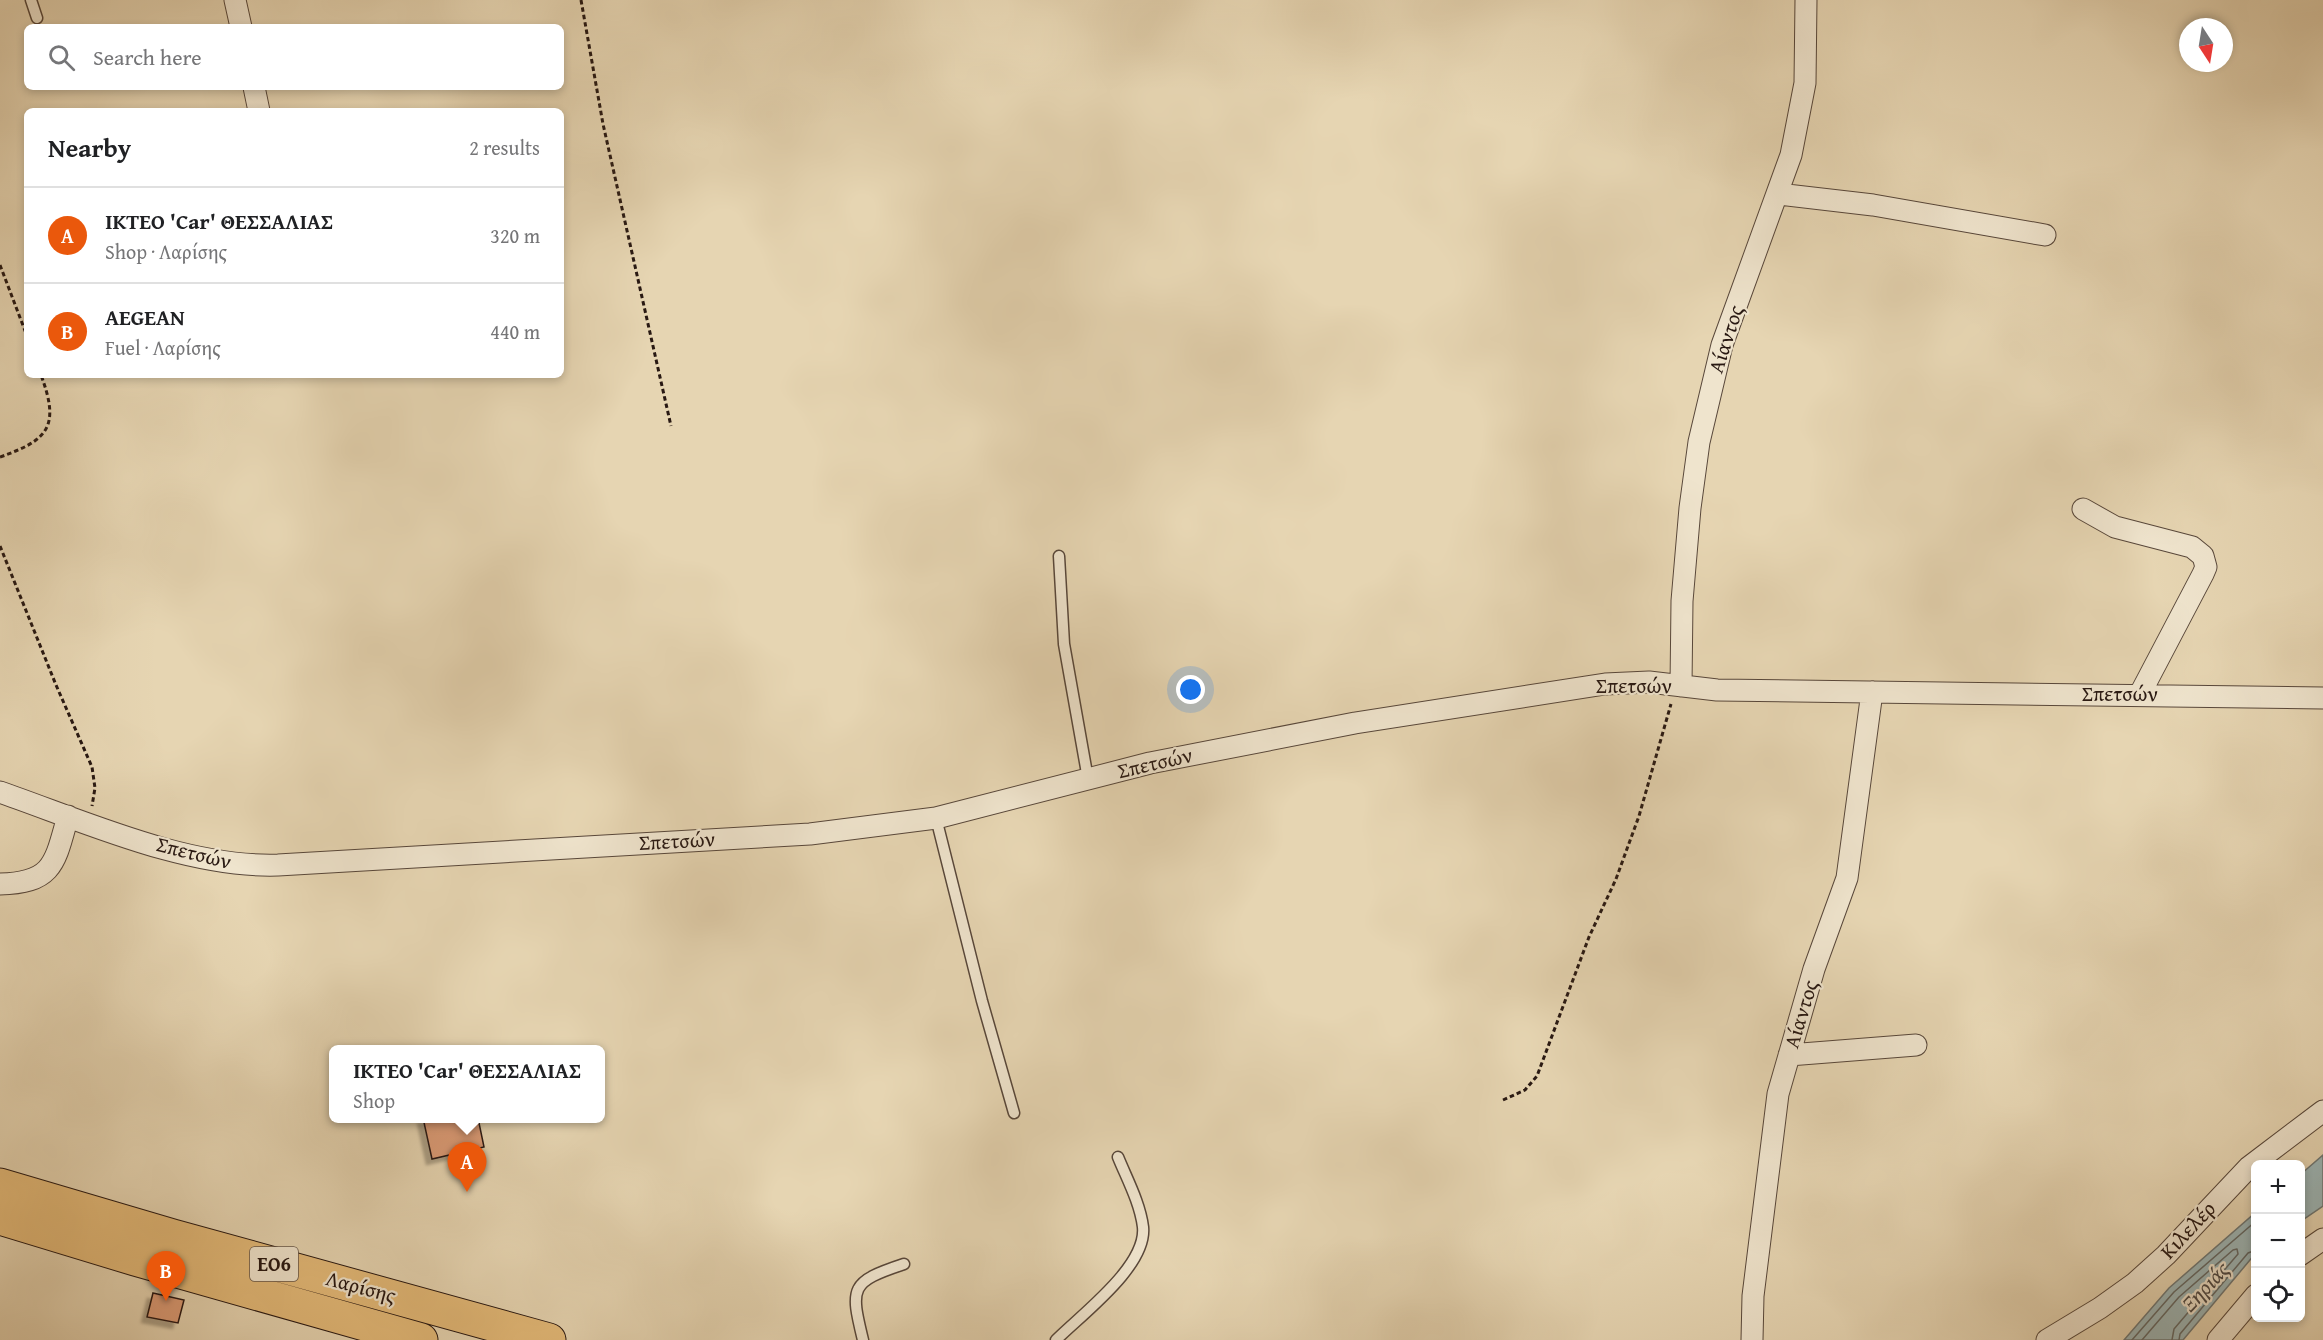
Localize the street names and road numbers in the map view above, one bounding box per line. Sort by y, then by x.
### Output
street label: Αίαντος [1700,301,1751,377]
street label: Σπετσών [1596,670,1672,701]
street label: Σπετσών [2082,678,2158,709]
street label: Σπετσών [1114,739,1196,786]
street label: Σπετσών [638,823,716,858]
street label: Σπετσών [153,828,235,877]
street label: Αίαντος [1775,976,1826,1052]
street label: Κιλελέρ [2153,1194,2223,1266]
road number: ΕΟ6 [250,1247,298,1281]
street label: Λαρίσης [323,1262,400,1311]

